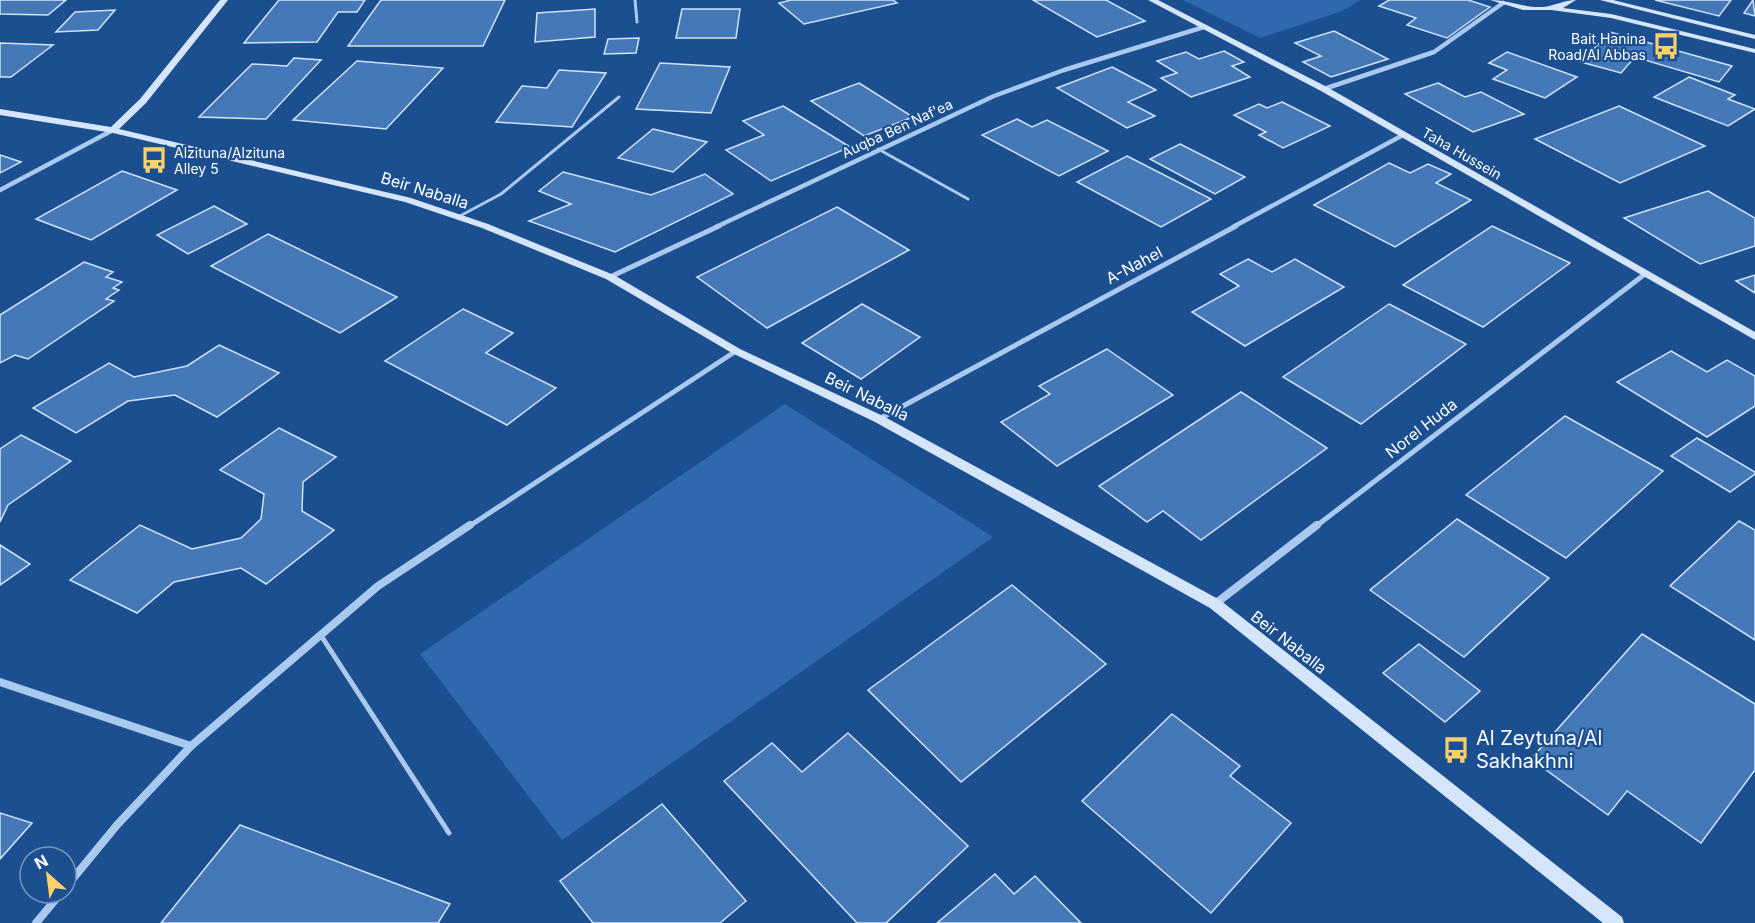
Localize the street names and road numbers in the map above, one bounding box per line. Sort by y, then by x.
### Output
street label: Auqba Ben Naf'ea [839,95,955,161]
street label: Taha Hussein [1419,123,1505,183]
street label: Beir Naballa [379,167,471,213]
street label: A-Nahel [1102,242,1166,288]
street label: Beir Naballa [822,367,912,425]
street label: Norel Huda [1381,394,1461,462]
street label: Beir Naballa [1247,606,1331,678]

